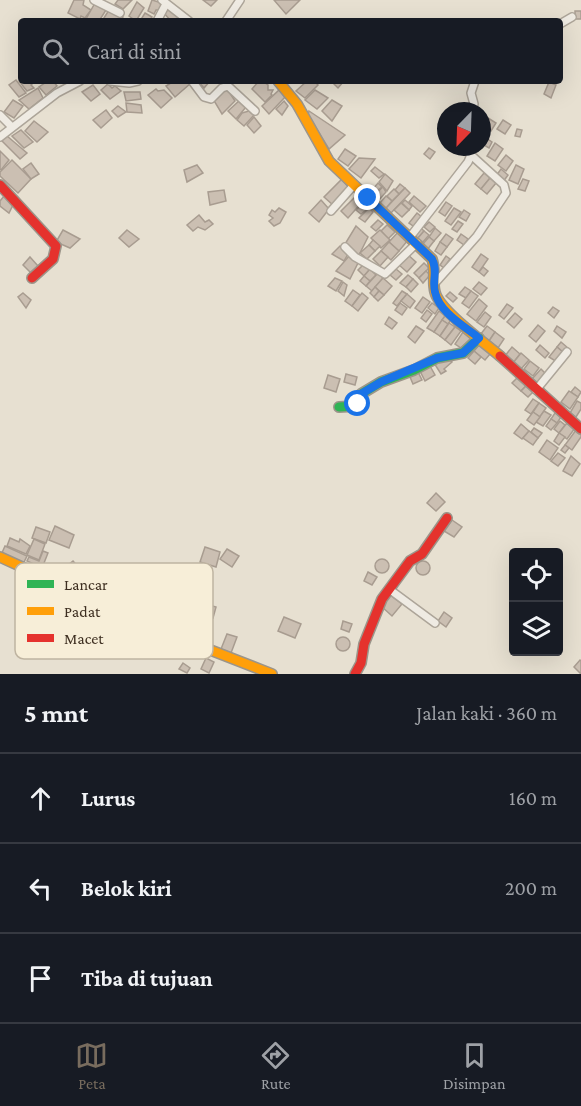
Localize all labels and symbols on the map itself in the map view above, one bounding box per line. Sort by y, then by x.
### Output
north arrow [437,102,491,156]
route end [354,184,380,210]
route start [344,390,370,416]
legend [15,563,213,659]
text: Lancar [64,576,108,593]
text: Padat [64,603,101,620]
text: Macet [64,630,104,647]

